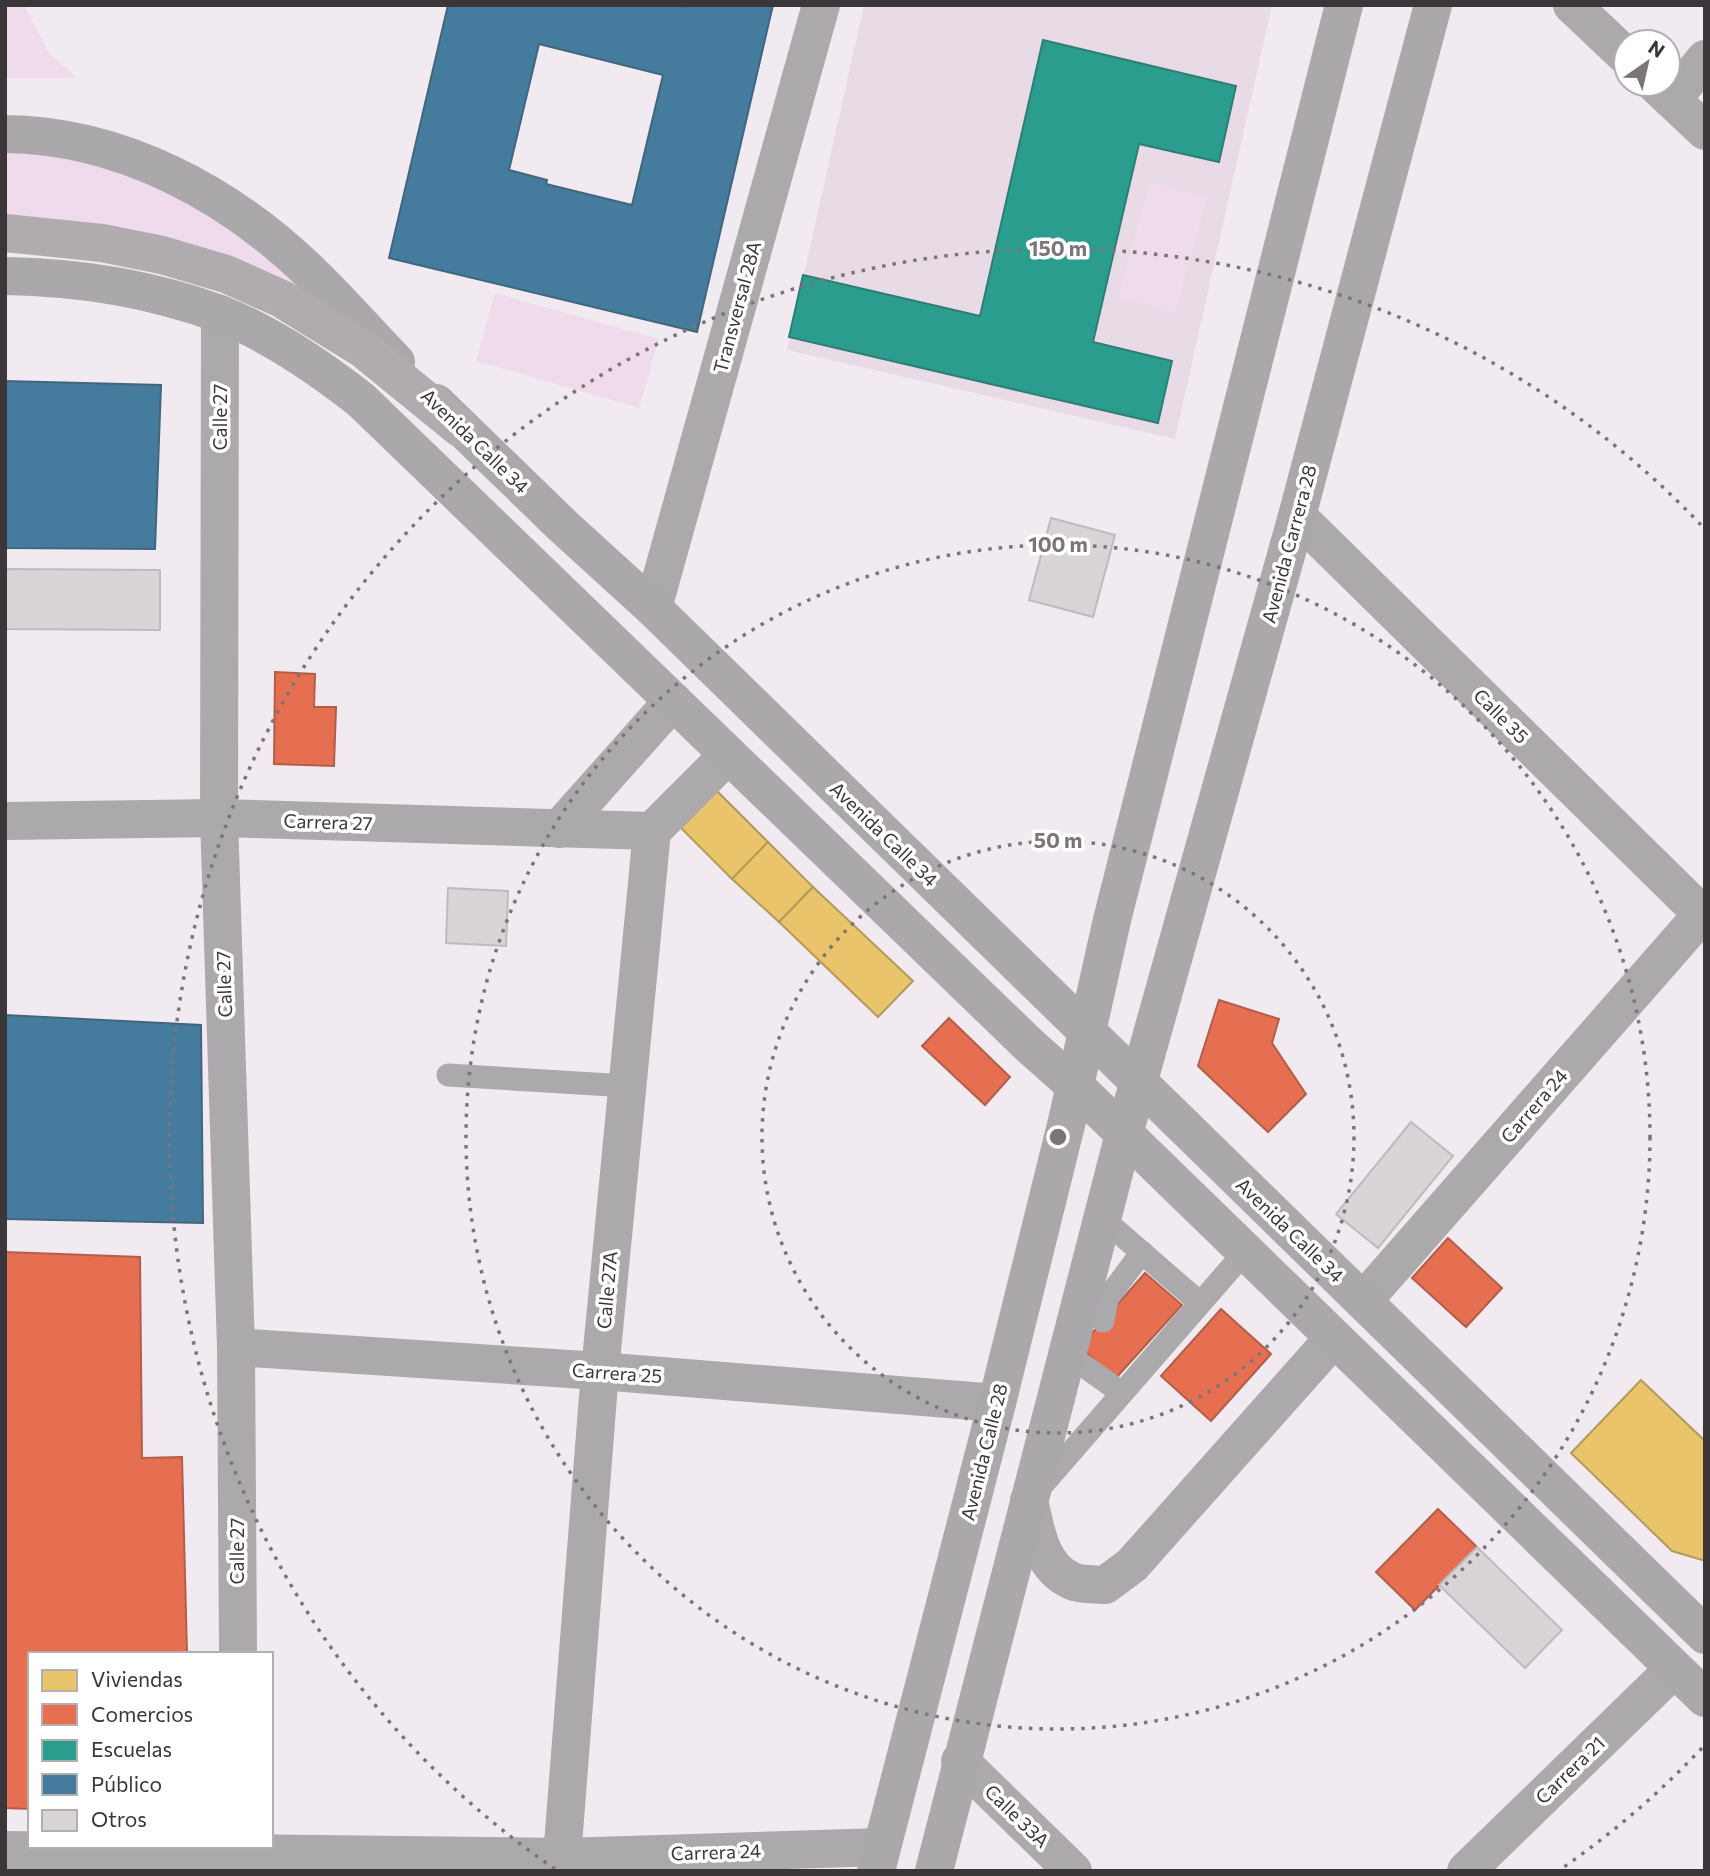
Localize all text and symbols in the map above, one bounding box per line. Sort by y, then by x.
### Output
north arrow [1612,28,1682,98]
text: N [1644,35,1669,62]
text: 150 m [1029,235,1087,260]
street label: Transversal 28A [708,238,765,375]
street label: Calle 27 [208,384,231,450]
street label: Avenida Calle 34 [417,384,534,498]
street label: Avenida Carrera 28 [1256,462,1321,626]
text: 100 m [1028,531,1088,556]
street label: Calle 35 [1469,683,1534,748]
street label: Avenida Calle 34 [826,777,943,891]
street label: Carrera 27 [283,808,373,835]
text: 50 m [1034,827,1082,852]
street label: Calle 27 [211,950,236,1018]
street label: Carrera 24 [1495,1064,1572,1147]
centre of rings [1046,1125,1070,1149]
street label: Avenida Calle 34 [1232,1173,1349,1287]
street label: Calle 27A [592,1250,621,1330]
street label: Carrera 25 [571,1358,663,1387]
street label: Avenida Calle 28 [955,1381,1012,1523]
street label: Calle 27 [225,1518,248,1584]
legend [28,1652,273,1848]
text: Viviendas [91,1666,183,1691]
text: Comercios [91,1701,193,1726]
street label: Carrera 21 [1530,1731,1609,1808]
text: Escuelas [91,1736,172,1761]
text: Público [91,1771,162,1796]
street label: Calle 33A [980,1779,1054,1852]
text: Otros [91,1806,147,1831]
street label: Carrera 24 [670,1838,762,1865]

